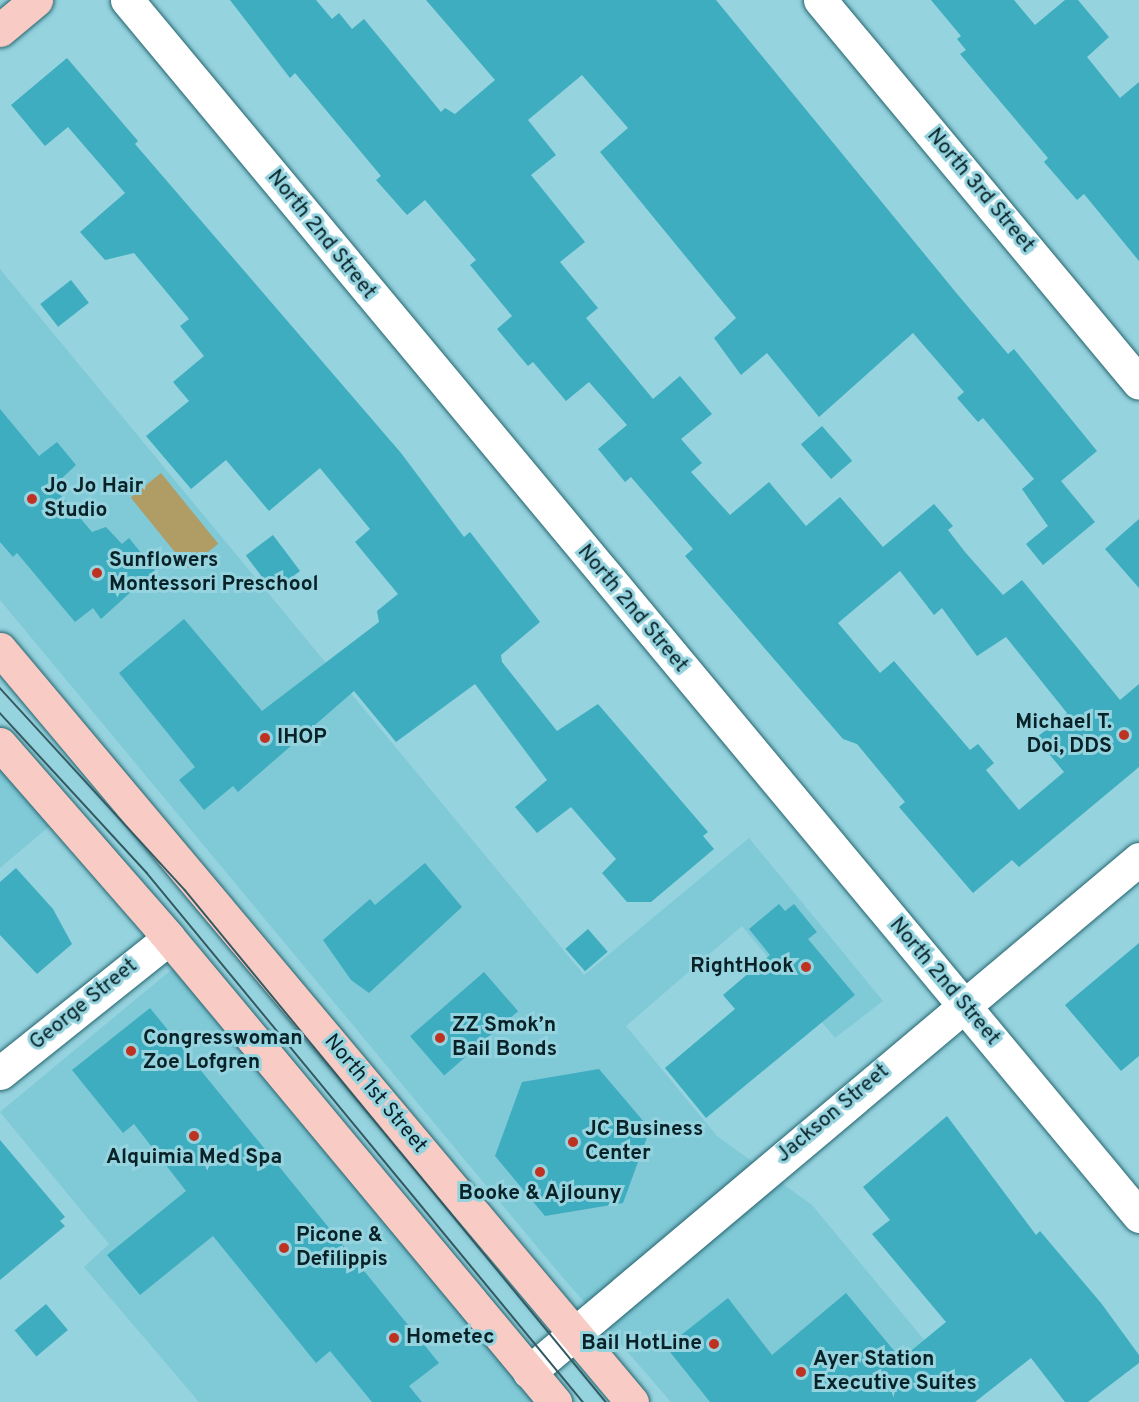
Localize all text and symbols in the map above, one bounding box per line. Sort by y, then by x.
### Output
street label: North 3rd Street [921,124,1039,258]
street label: North 2nd Street [261,165,381,305]
place label: Jo Jo Hair Studio [44,474,143,524]
marker: Jo Jo Hair Studio [25,492,39,506]
street label: North 2nd Street [571,540,693,678]
place label: Sunflowers Montessori Preschool [109,548,319,598]
marker: Sunflowers Montessori Preschool [90,566,104,580]
place label: Michael T. Doi, DDS [1015,710,1112,760]
place label: IHOP [277,725,327,751]
marker: Michael T. Doi, DDS [1117,728,1131,742]
marker: IHOP [258,731,272,745]
street label: North 2nd Street [883,913,1005,1051]
street label: George Street [25,954,143,1056]
place label: RightHook [690,954,794,980]
marker: RightHook [799,960,813,974]
place label: ZZ Smok’n Bail Bonds [452,1013,557,1063]
place label: Congresswoman Zoe Lofgren [143,1026,303,1076]
street label: North 1st Street [318,1030,432,1158]
marker: ZZ Smok’n Bail Bonds [433,1031,447,1045]
marker: Congresswoman Zoe Lofgren [124,1044,138,1058]
street label: Jackson Street [771,1059,895,1169]
place label: JC Business Center [585,1117,703,1167]
marker: Alquimia Med Spa [187,1129,201,1143]
marker: JC Business Center [566,1135,580,1149]
place label: Alquimia Med Spa [106,1145,282,1171]
marker: Booke & Ajlouny [533,1165,547,1179]
place label: Booke & Ajlouny [458,1181,622,1207]
place label: Picone & Defilippis [296,1223,388,1273]
marker: Picone & Defilippis [277,1241,291,1255]
place label: Hometec [406,1325,495,1351]
marker: Hometec [387,1331,401,1345]
place label: Bail HotLine [581,1331,702,1357]
marker: Bail HotLine [707,1337,721,1351]
place label: Ayer Station Executive Suites [813,1347,977,1397]
marker: Ayer Station Executive Suites [794,1365,808,1379]

